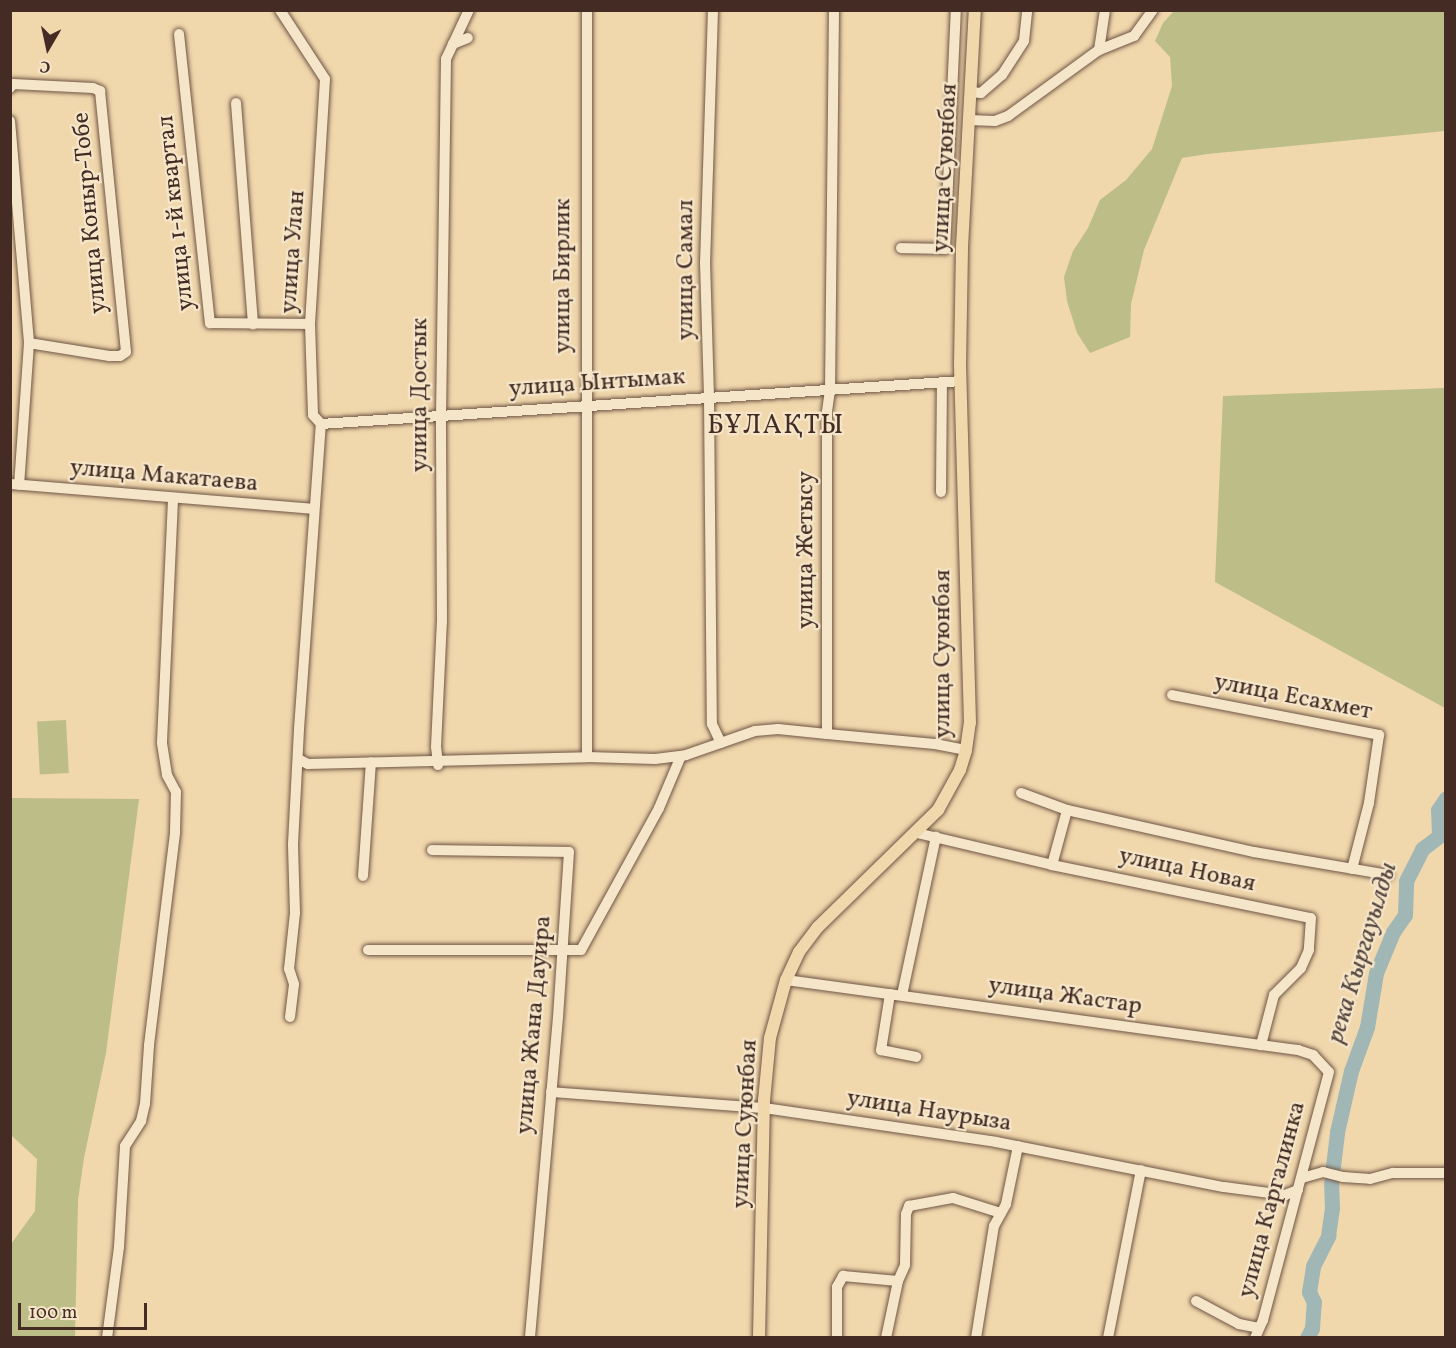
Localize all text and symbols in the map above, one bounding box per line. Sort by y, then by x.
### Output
north arrow [18,18,78,78]
text: С [38,54,52,77]
street label: улица Суюнбая [927,83,965,253]
street label: улица Коныр-Тобе [68,111,114,315]
street label: улица 1-й квартал [152,114,202,312]
street label: улица Улан [275,189,313,315]
street label: улица Бирлик [550,198,578,354]
street label: улица Самал [673,200,701,340]
street label: улица Достык [407,318,435,472]
street label: улица Ынтымак [508,363,686,405]
district label: БҰЛАҚТЫ [707,411,845,443]
street label: улица Макатаева [69,454,259,500]
street label: улица Жетысу [793,471,821,629]
street label: улица Суюнбая [930,569,958,739]
street label: улица Есахмет [1211,669,1375,727]
street label: улица Новая [1116,842,1258,900]
water label: река Кыргауылды [1321,859,1405,1047]
street label: улица Жана Дауира [511,914,559,1136]
street label: улица Жастар [986,972,1144,1022]
street label: улица Суюнбая [727,1039,765,1209]
street label: улица Наурыза [845,1085,1013,1139]
street label: улица Каргалинка [1233,1099,1313,1301]
scale bar [21,1291,150,1329]
text: 100 m [29,1301,78,1326]

